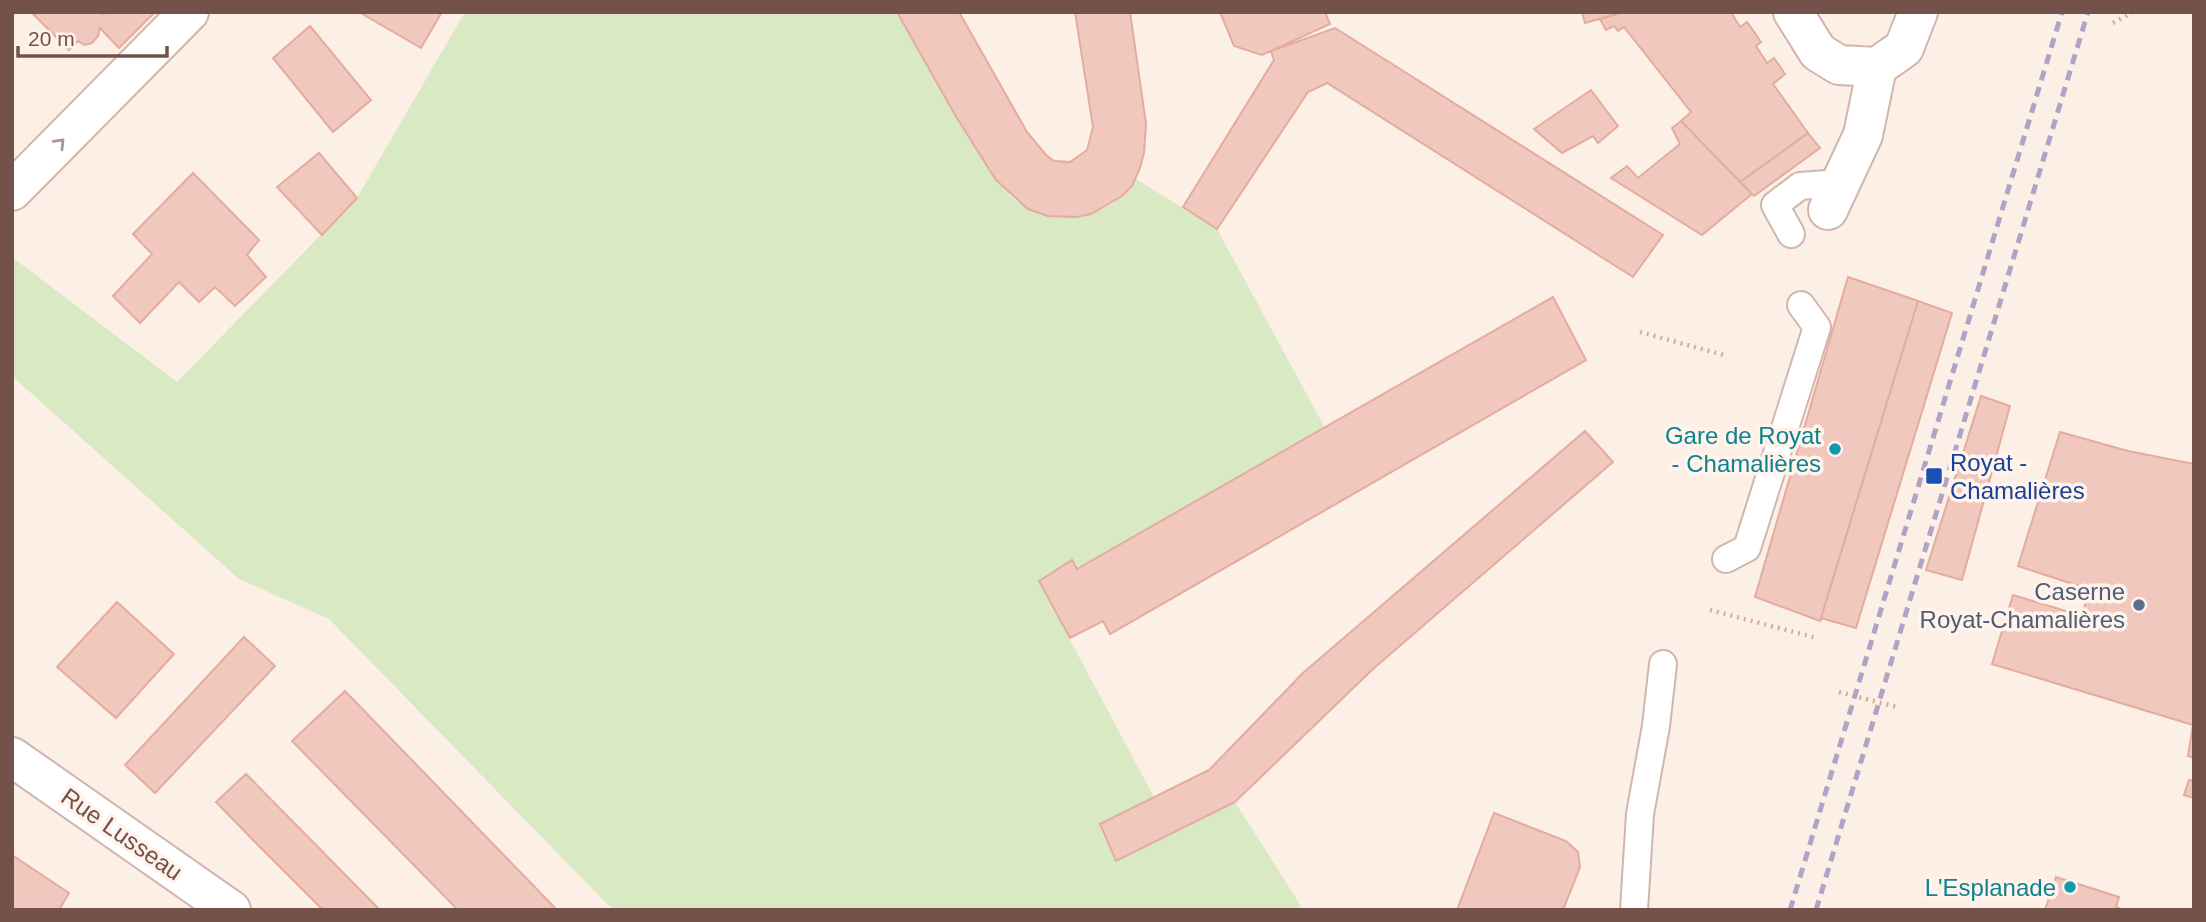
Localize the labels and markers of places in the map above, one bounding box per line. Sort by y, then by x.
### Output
place label: Gare de Royat - Chamalières [1665,422,1821,477]
marker: Gare de Royat - Chamalières [1827,441,1843,457]
place label: Royat - Chamalières [1950,449,2085,504]
marker: Royat - Chamalières [1924,466,1944,486]
place label: Caserne Royat-Chamalières [1920,578,2125,633]
marker: Caserne Royat-Chamalières [2131,597,2147,613]
place label: L'Esplanade [1925,874,2056,901]
marker: L'Esplanade [2062,879,2078,895]

